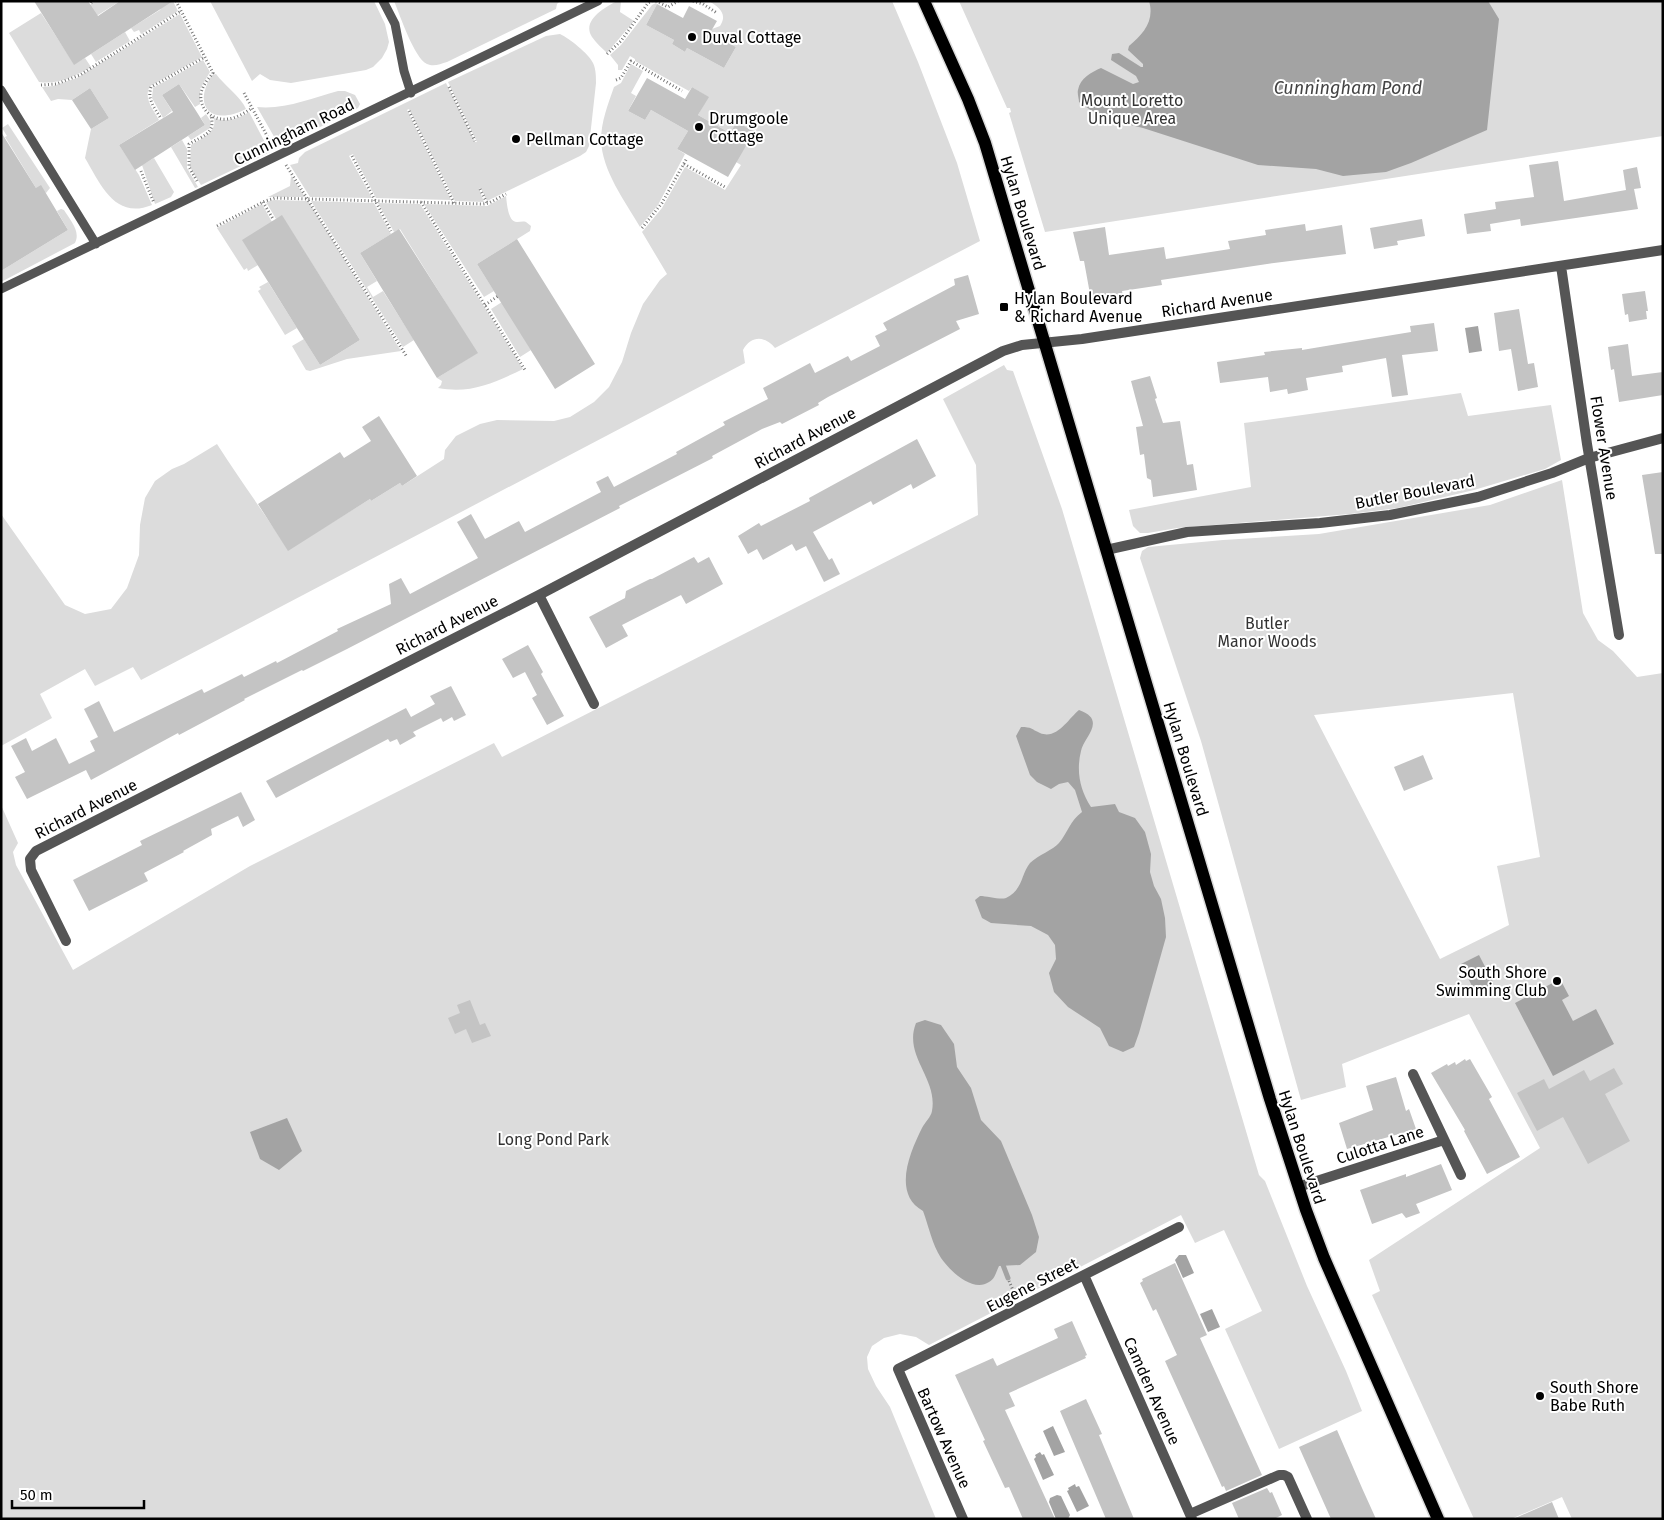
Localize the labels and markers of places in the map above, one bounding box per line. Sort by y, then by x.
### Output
place label: Duval Cottage [702,28,801,47]
marker: Duval Cottage [686,31,698,43]
place label: Drumgoole Cottage [709,109,789,146]
marker: Drumgoole Cottage [693,121,705,133]
place label: Pellman Cottage [526,130,644,149]
marker: Pellman Cottage [510,133,522,145]
place label: Hylan Boulevard & Richard Avenue [1014,289,1142,326]
marker: Hylan Boulevard & Richard Avenue [998,301,1010,313]
place label: South Shore Swimming Club [1436,963,1547,1000]
marker: South Shore Swimming Club [1551,975,1563,987]
place label: South Shore Babe Ruth [1550,1378,1639,1415]
marker: South Shore Babe Ruth [1534,1390,1546,1402]

